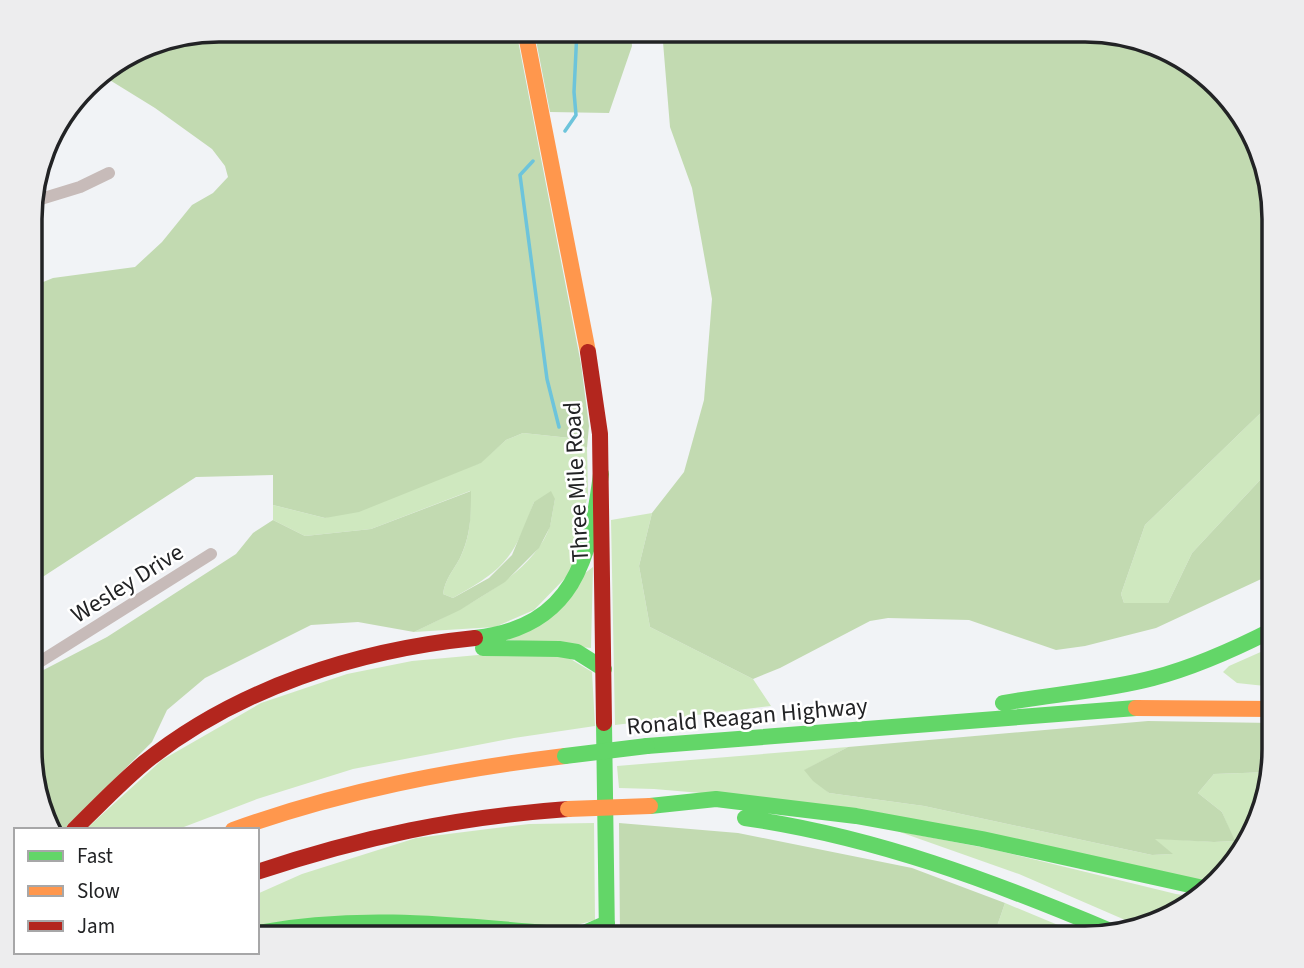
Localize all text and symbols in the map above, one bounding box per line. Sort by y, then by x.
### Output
street label: Three Mile Road [555,401,598,563]
street label: Wesley Drive [64,535,190,632]
street label: Ronald Reagan Highway [625,689,869,744]
legend [14,828,259,954]
text: Fast [77,841,113,871]
text: Slow [77,876,120,906]
text: Jam [77,911,115,941]

